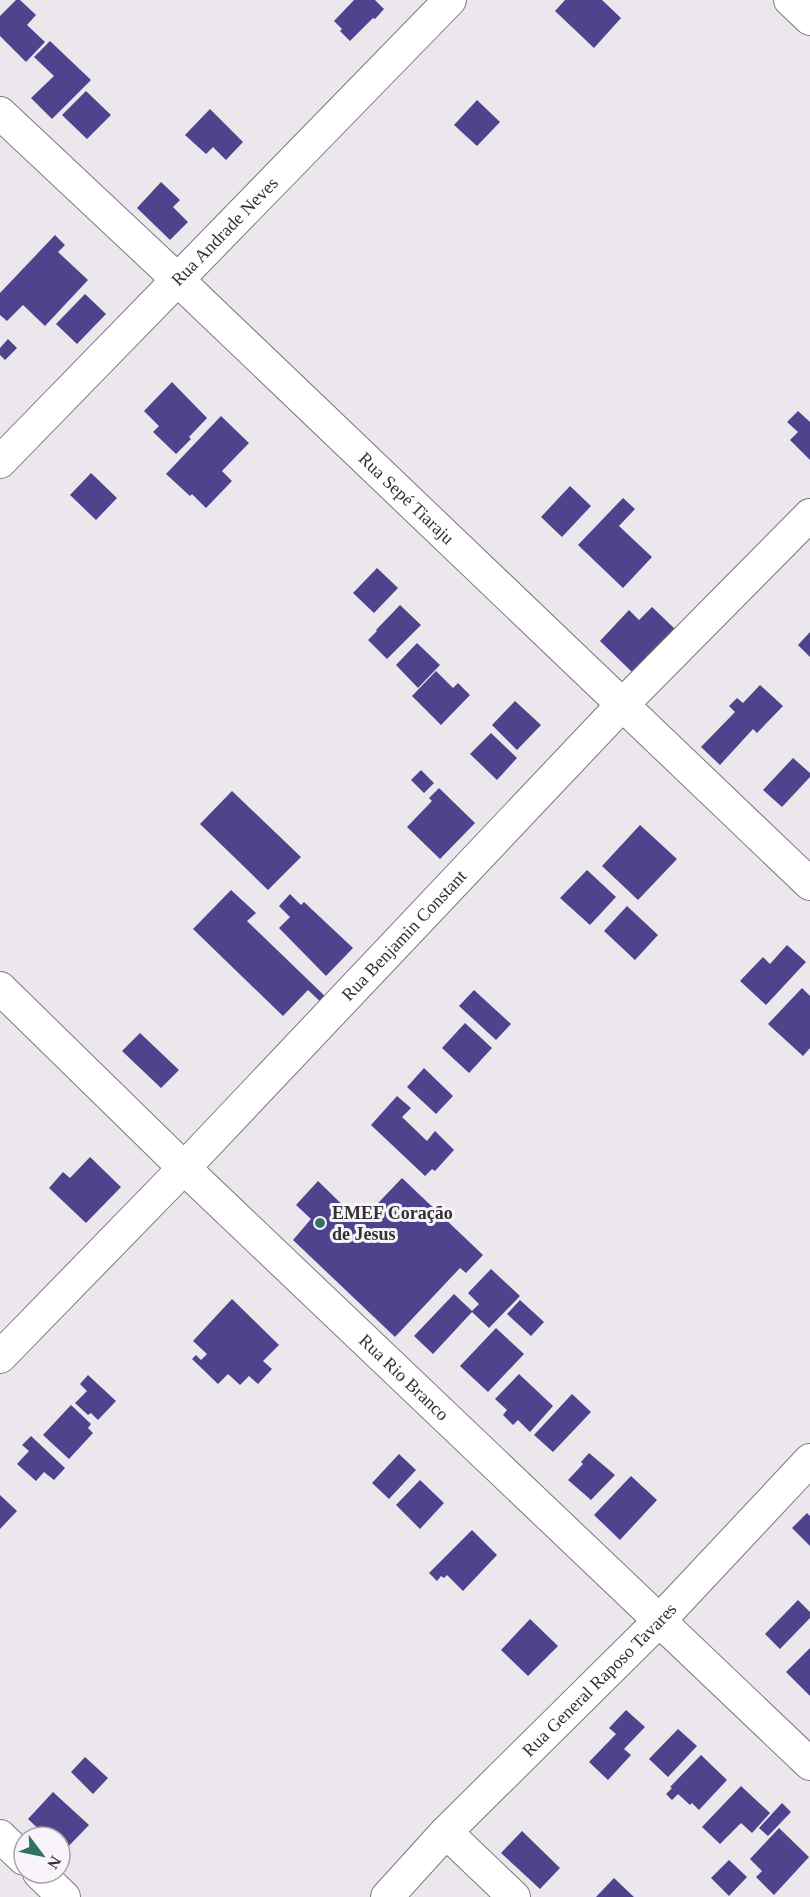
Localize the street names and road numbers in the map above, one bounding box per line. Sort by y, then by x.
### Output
street label: Rua Andrade Neves [167,173,282,290]
street label: Rua Sepé Tiaraju [355,448,458,548]
street label: Rua Benjamin Constant [338,866,470,1005]
street label: Rua Rio Branco [355,1330,453,1425]
street label: Rua General Raposo Tavares [518,1599,681,1760]

